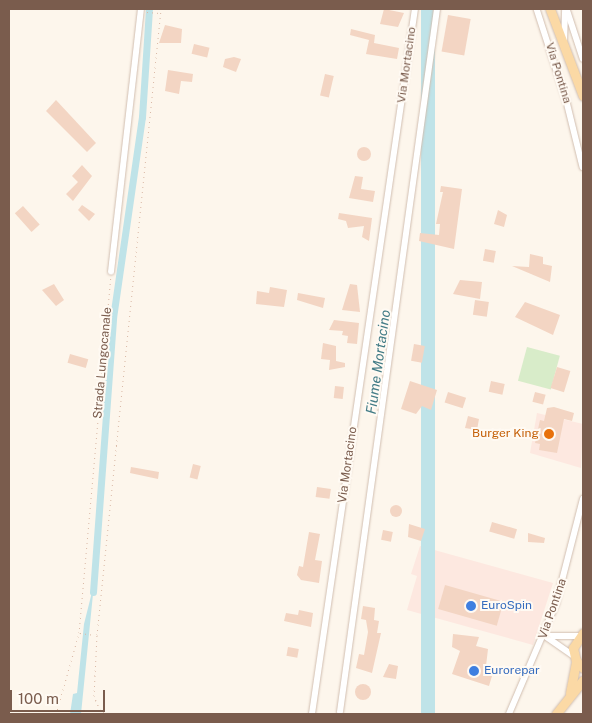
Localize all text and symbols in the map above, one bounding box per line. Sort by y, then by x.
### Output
street label: Via Mortacino [395,26,419,104]
street label: Via Pontina [542,41,574,105]
street label: Strada Lungocanale [91,307,115,419]
water label: Fiume Mortacino [362,309,394,415]
street label: Via Mortacino [336,426,360,504]
place label: Burger King [472,427,539,441]
marker: Burger King [543,428,555,440]
street label: Via Pontina [536,577,570,641]
place label: EuroSpin [481,599,532,613]
marker: EuroSpin [465,600,477,612]
place label: Eurorepar [484,664,540,678]
marker: Eurorepar [468,665,480,677]
scale bar [12,680,108,712]
text: 100 m [18,690,59,707]

